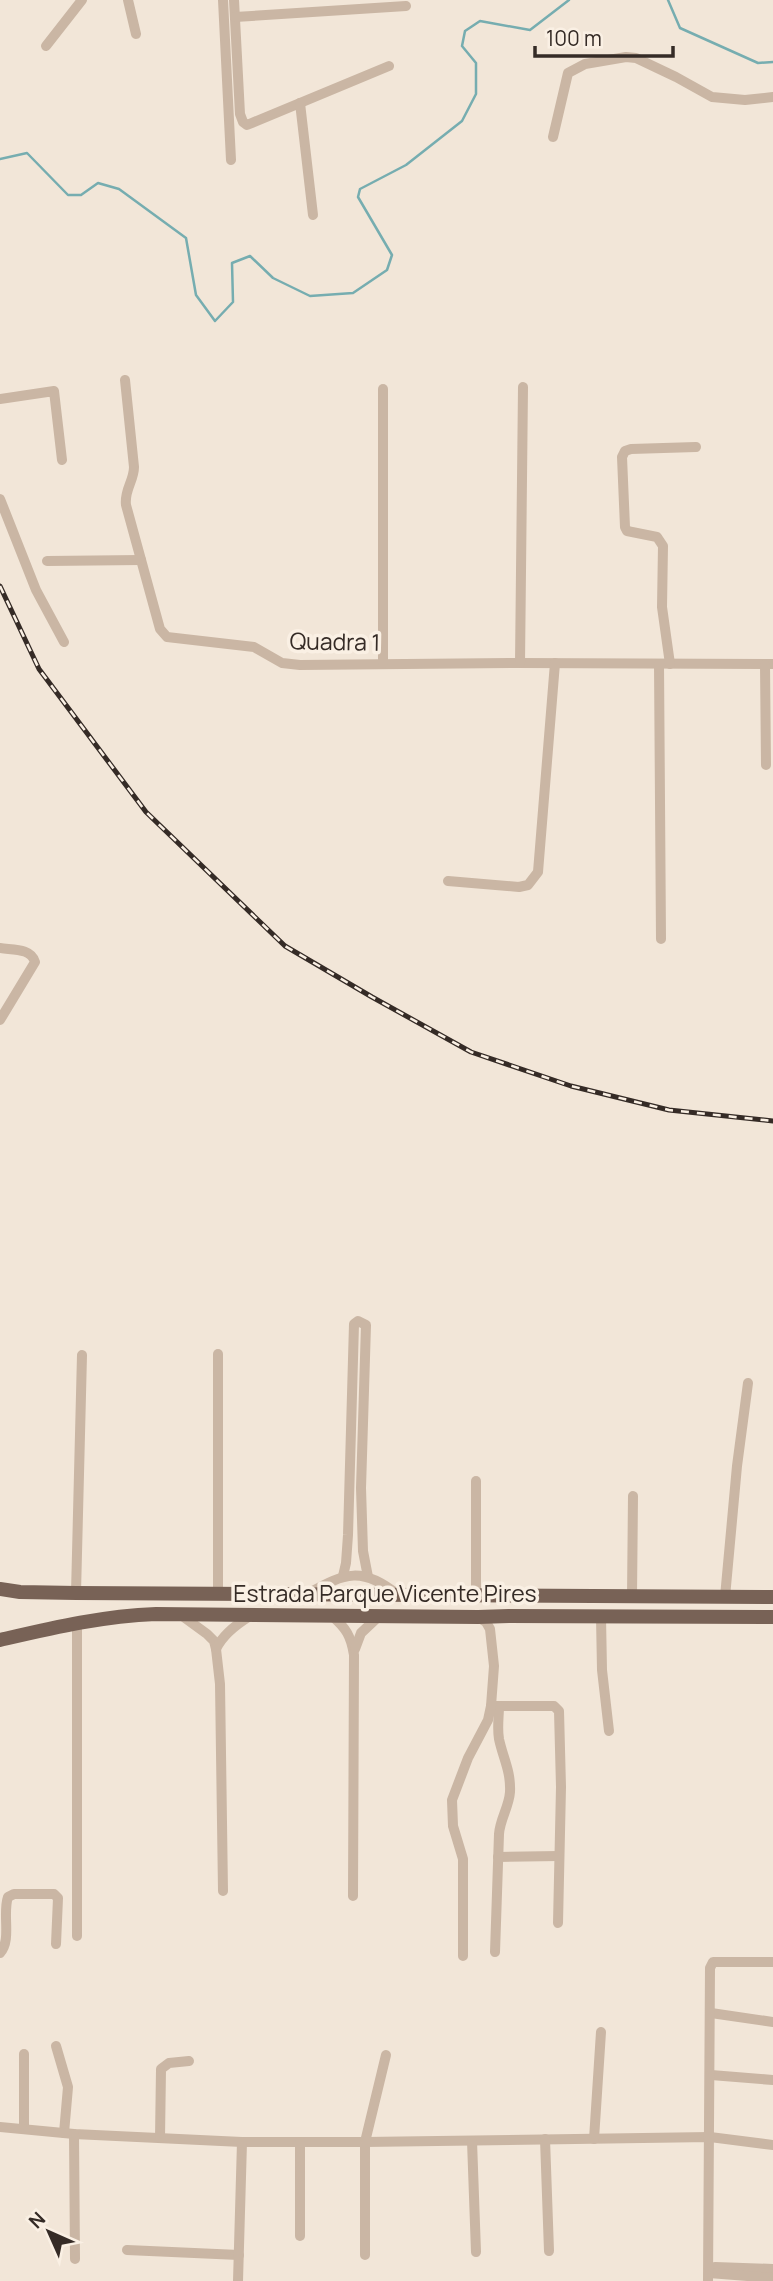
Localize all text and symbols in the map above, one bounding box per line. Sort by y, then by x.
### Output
scale bar [535,14,673,58]
text: 100 m [546,24,602,52]
street label: Quadra 1 [289,624,381,658]
street label: Estrada Parque Vicente Pires [233,1577,537,1609]
north arrow [14,2197,84,2267]
text: N [23,2206,51,2234]

